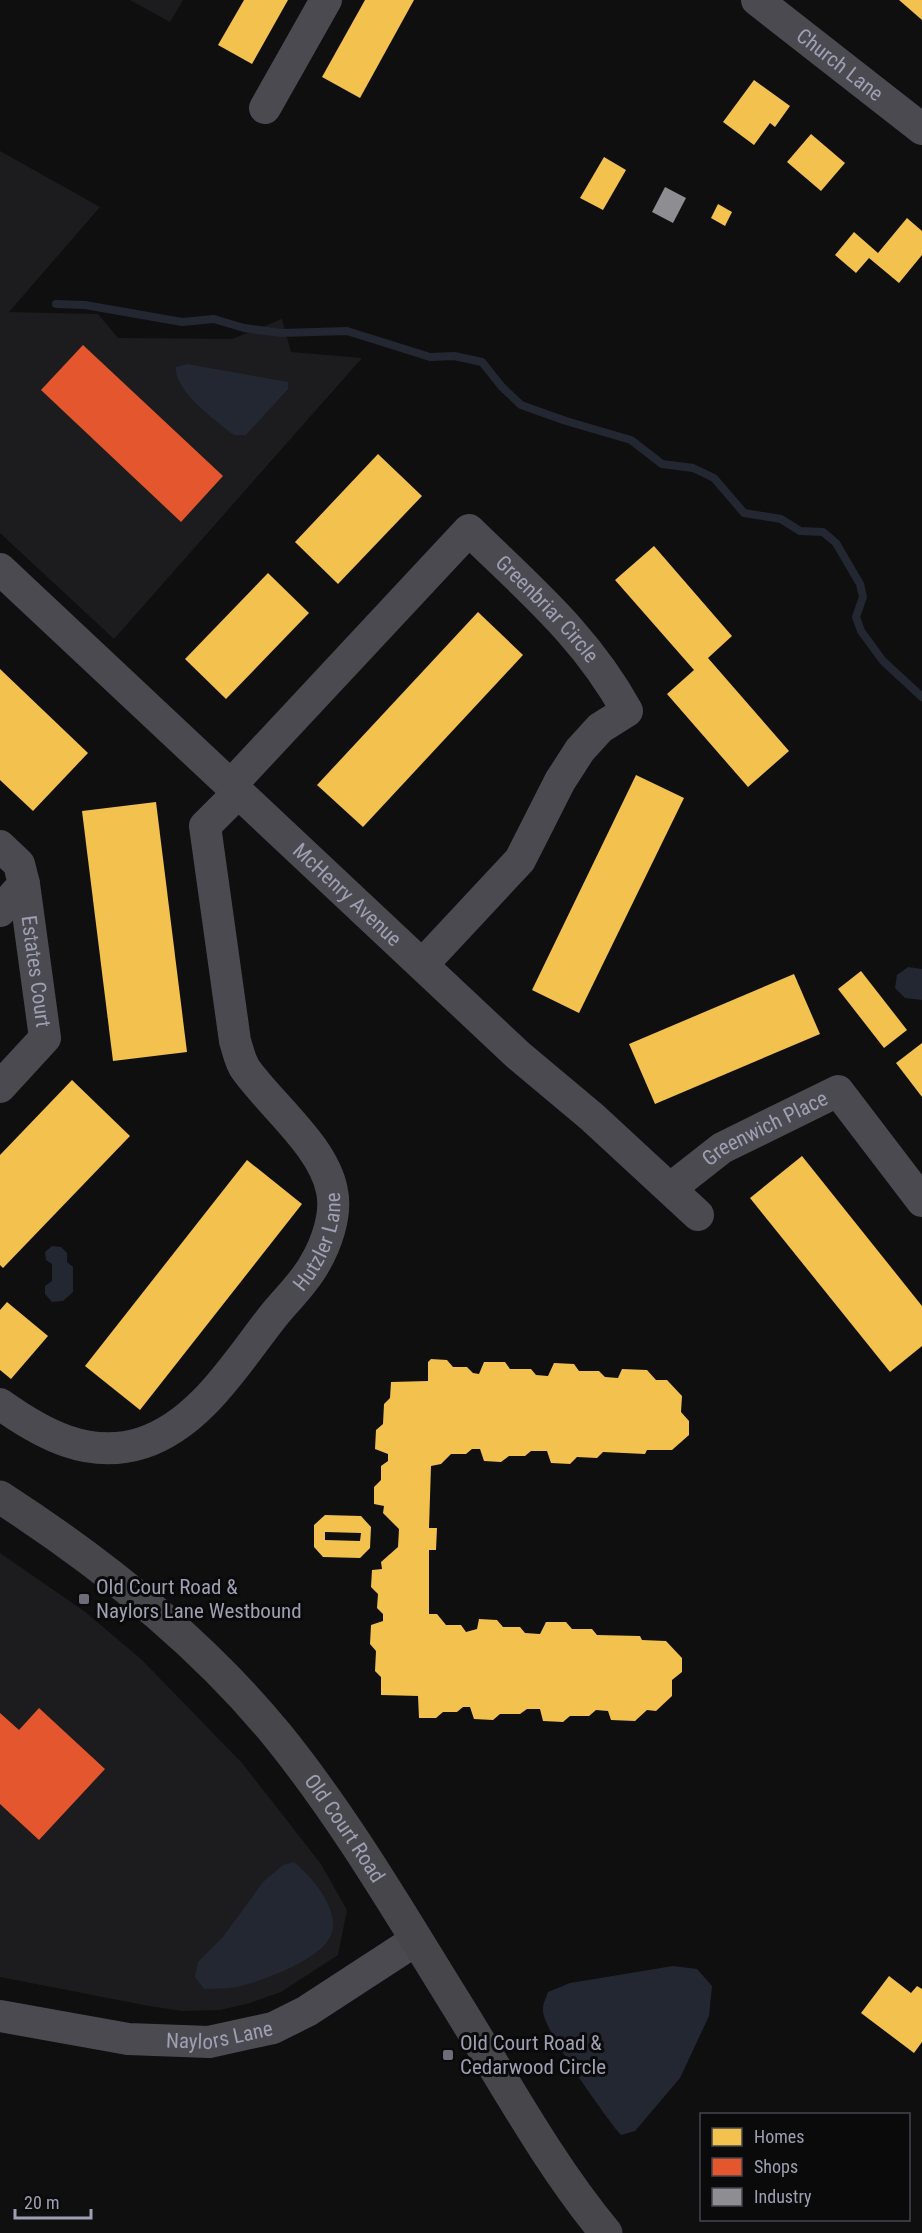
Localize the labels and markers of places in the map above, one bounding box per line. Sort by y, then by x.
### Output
place label: Old Court Road & Naylors Lane Westbound [96,1575,302,1623]
marker: Old Court Road & Naylors Lane Westbound [77,1592,91,1606]
place label: Old Court Road & Cedarwood Circle [460,2031,606,2079]
marker: Old Court Road & Cedarwood Circle [441,2048,455,2062]

